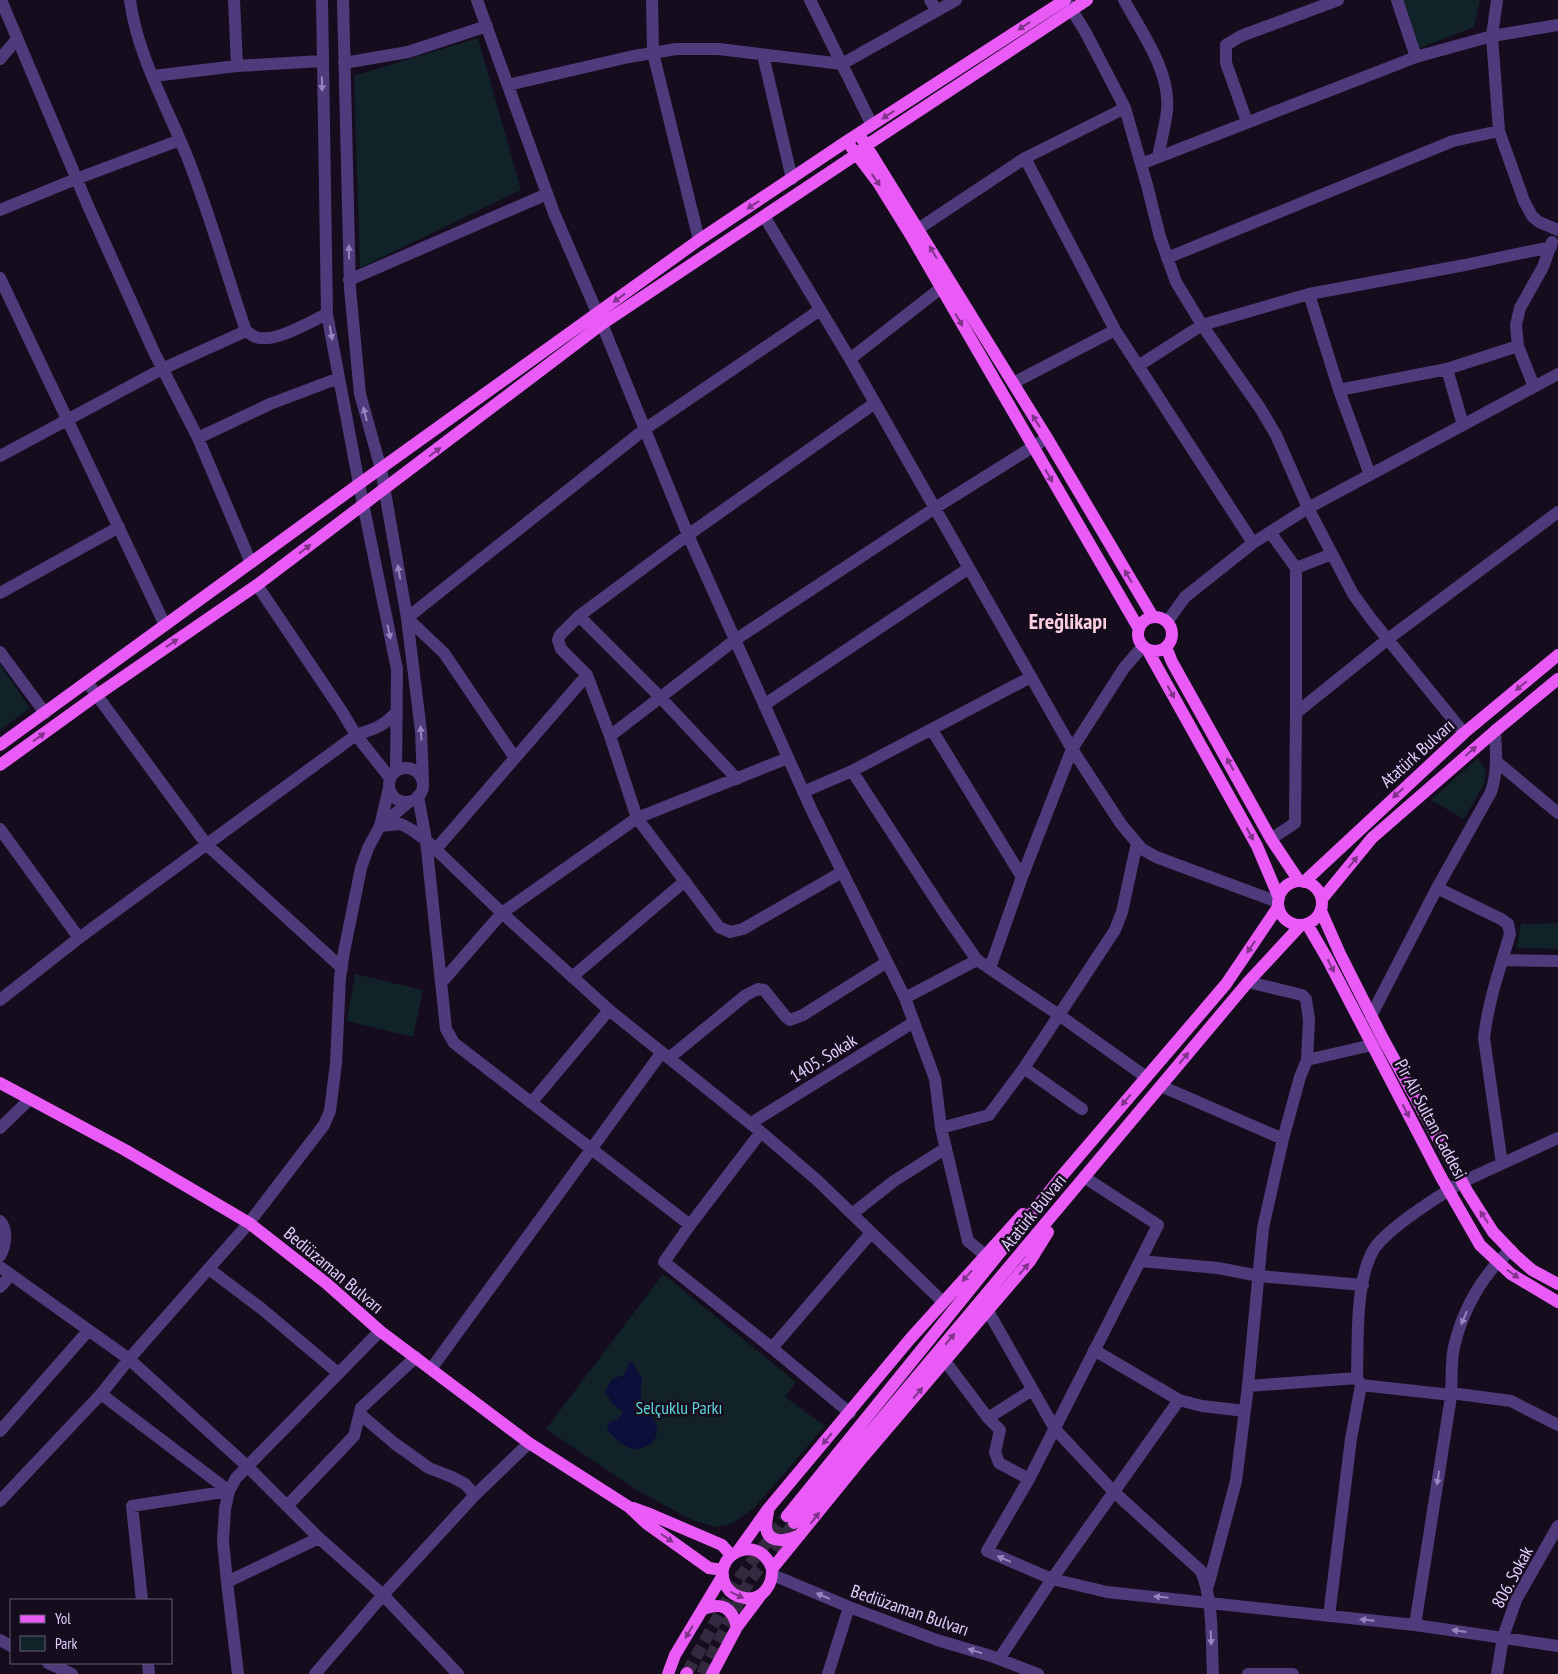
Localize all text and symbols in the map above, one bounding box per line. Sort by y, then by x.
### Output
one-way arrow [1017,22,1031,31]
one-way arrow [319,76,327,92]
one-way arrow [881,110,894,119]
one-way arrow [870,174,880,187]
one-way arrow [746,200,759,210]
one-way arrow [344,244,352,260]
one-way arrow [929,246,938,259]
one-way arrow [613,293,626,303]
one-way arrow [955,313,964,326]
one-way arrow [327,326,335,342]
one-way arrow [361,406,369,421]
one-way arrow [1032,414,1041,427]
one-way arrow [428,446,441,457]
one-way arrow [1045,468,1053,483]
one-way arrow [298,544,312,554]
one-way arrow [395,564,403,580]
one-way arrow [1124,569,1133,582]
district label: Ereğlikapı [1029,607,1107,635]
one-way arrow [386,624,394,640]
one-way arrow [166,638,179,648]
one-way arrow [1514,681,1527,692]
one-way arrow [1167,684,1175,699]
street label: Atatürk Bulvarı [1375,714,1459,792]
one-way arrow [416,725,424,741]
one-way arrow [33,732,46,742]
one-way arrow [1465,745,1477,757]
one-way arrow [1225,758,1234,771]
one-way arrow [1393,787,1405,799]
one-way arrow [1246,826,1254,841]
one-way arrow [1347,856,1358,869]
one-way arrow [1246,940,1256,954]
one-way arrow [1327,959,1335,974]
street label: 1405. Sokak [785,1028,861,1088]
one-way arrow [1178,1052,1189,1064]
street label: Pir Ali Sultan Caddesi [1390,1055,1472,1183]
one-way arrow [1121,1093,1132,1106]
one-way arrow [1402,1103,1410,1118]
street label: Atatürk Bulvarı [995,1169,1071,1255]
one-way arrow [1479,1210,1489,1224]
street label: Bediüzaman Bulvarı [279,1222,389,1318]
one-way arrow [1018,1263,1029,1276]
one-way arrow [961,1269,972,1282]
one-way arrow [1506,1269,1520,1279]
one-way arrow [1460,1311,1468,1326]
one-way arrow [944,1333,955,1345]
one-way arrow [912,1387,924,1399]
park label: Selçuklu Parkı [635,1396,723,1419]
one-way arrow [822,1433,833,1446]
one-way arrow [1434,1470,1442,1486]
one-way arrow [809,1512,820,1525]
one-way arrow [660,1533,674,1543]
street label: 806. Sokak [1486,1542,1538,1612]
one-way arrow [996,1555,1011,1563]
street label: Bediüzaman Bulvarı [848,1579,972,1641]
one-way arrow [730,1590,745,1599]
one-way arrow [816,1592,830,1600]
one-way arrow [1153,1593,1169,1601]
legend [10,1599,172,1664]
text: Yol [55,1609,71,1628]
one-way arrow [1359,1616,1375,1624]
one-way arrow [685,1625,693,1640]
one-way arrow [1451,1627,1467,1635]
one-way arrow [1207,1630,1215,1646]
text: Park [55,1634,77,1653]
one-way arrow [968,1647,983,1655]

